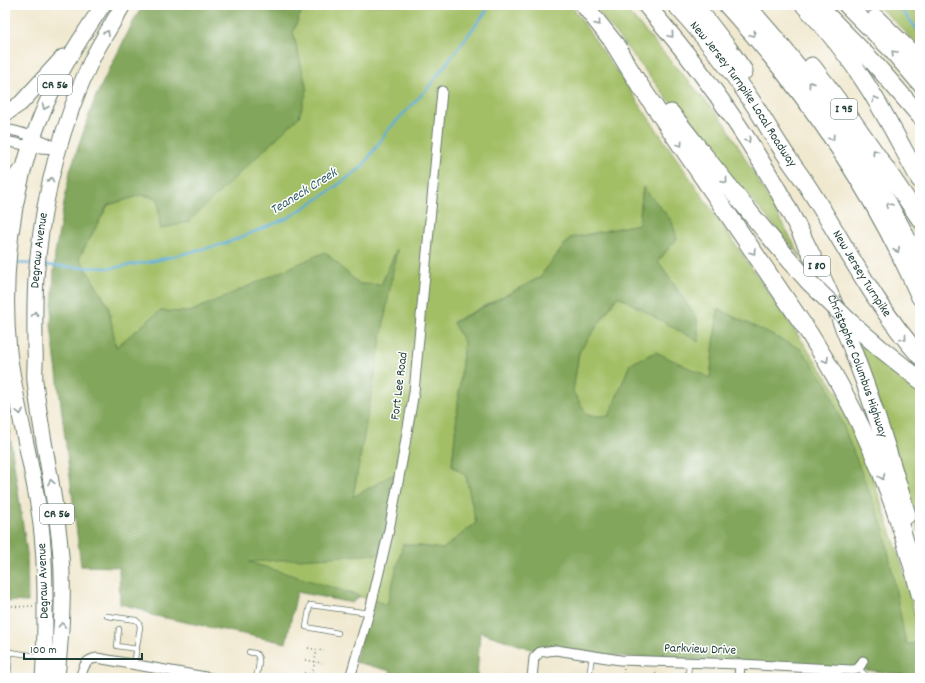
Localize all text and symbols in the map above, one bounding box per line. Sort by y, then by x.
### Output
street label: New Jersey Turnpike Local Roadway [685,17,802,172]
one-way arrow [594,19,601,26]
one-way arrow [103,30,110,37]
one-way arrow [667,30,674,37]
one-way arrow [748,30,755,37]
one-way arrow [892,50,899,58]
road number: CR 56 [38,75,72,95]
one-way arrow [809,82,816,89]
one-way arrow [873,96,880,104]
road number: I 95 [831,99,857,119]
one-way arrow [41,104,49,111]
one-way arrow [827,134,834,141]
one-way arrow [743,136,751,143]
one-way arrow [675,140,682,147]
one-way arrow [872,149,880,156]
water label: Teaneck Creek [267,163,342,221]
one-way arrow [720,176,727,183]
one-way arrow [46,177,54,183]
one-way arrow [887,202,894,209]
street label: Degraw Avenue [26,211,53,289]
street label: New Jersey Turnpike [827,227,896,321]
one-way arrow [893,245,900,253]
one-way arrow [748,248,756,255]
road number: I 80 [804,256,830,276]
street label: Christopher Columbus Highway [822,292,892,441]
one-way arrow [31,311,39,317]
one-way arrow [899,333,906,340]
street label: Fort Lee Road [386,351,414,421]
one-way arrow [821,356,828,363]
one-way arrow [15,409,23,415]
one-way arrow [878,473,886,480]
one-way arrow [47,479,56,485]
road number: CR 56 [40,504,74,524]
street label: Degraw Avenue [33,542,55,619]
one-way arrow [57,622,66,628]
scale bar [24,635,142,661]
street label: Parkview Drive [664,639,737,661]
text: 100 m [30,642,57,659]

